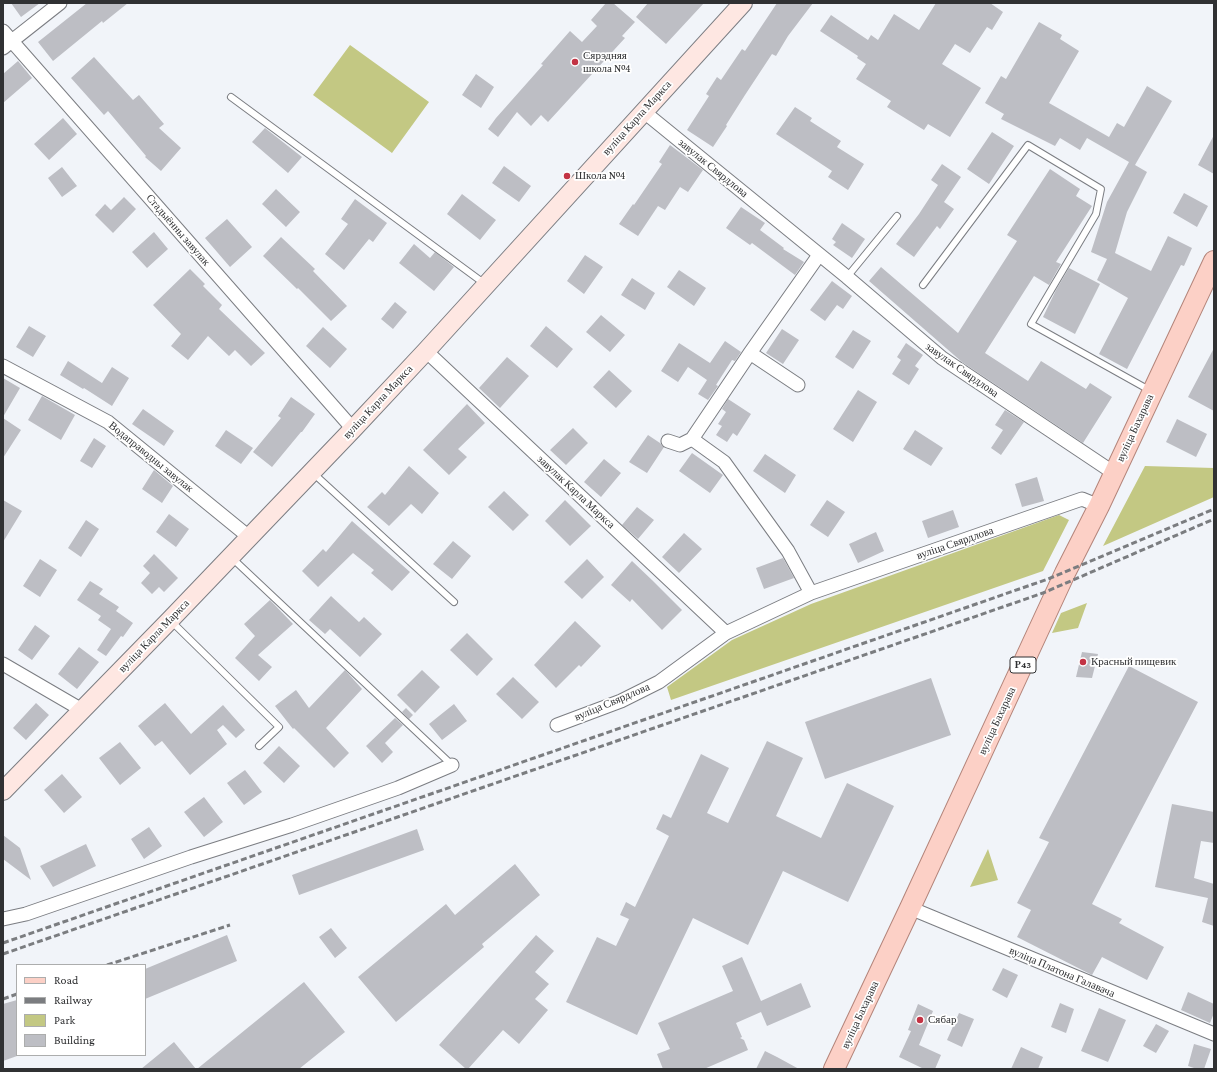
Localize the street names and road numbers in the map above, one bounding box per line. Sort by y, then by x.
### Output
street label: вуліца Карла Маркса [600,78,674,158]
street label: завулак Свярдлова [675,136,751,200]
street label: Стадыённы завулак [143,191,213,269]
street label: завулак Свярдлова [923,340,1001,400]
street label: вуліца Карла Маркса [340,362,416,442]
street label: вуліца Бахарава [1114,392,1156,464]
street label: Водаправодны завулак [106,419,196,495]
street label: завулак Карла Маркса [534,452,618,532]
street label: вуліца Свярдлова [915,524,995,562]
street label: вуліца Карла Маркса [116,597,192,675]
road number: Р43 [1010,657,1036,673]
street label: вуліца Свярдлова [572,680,652,724]
street label: вуліца Бахарава [976,685,1018,757]
street label: вуліца Платона Галавача [1007,944,1117,1000]
street label: вуліца Бахарава [839,979,881,1051]

